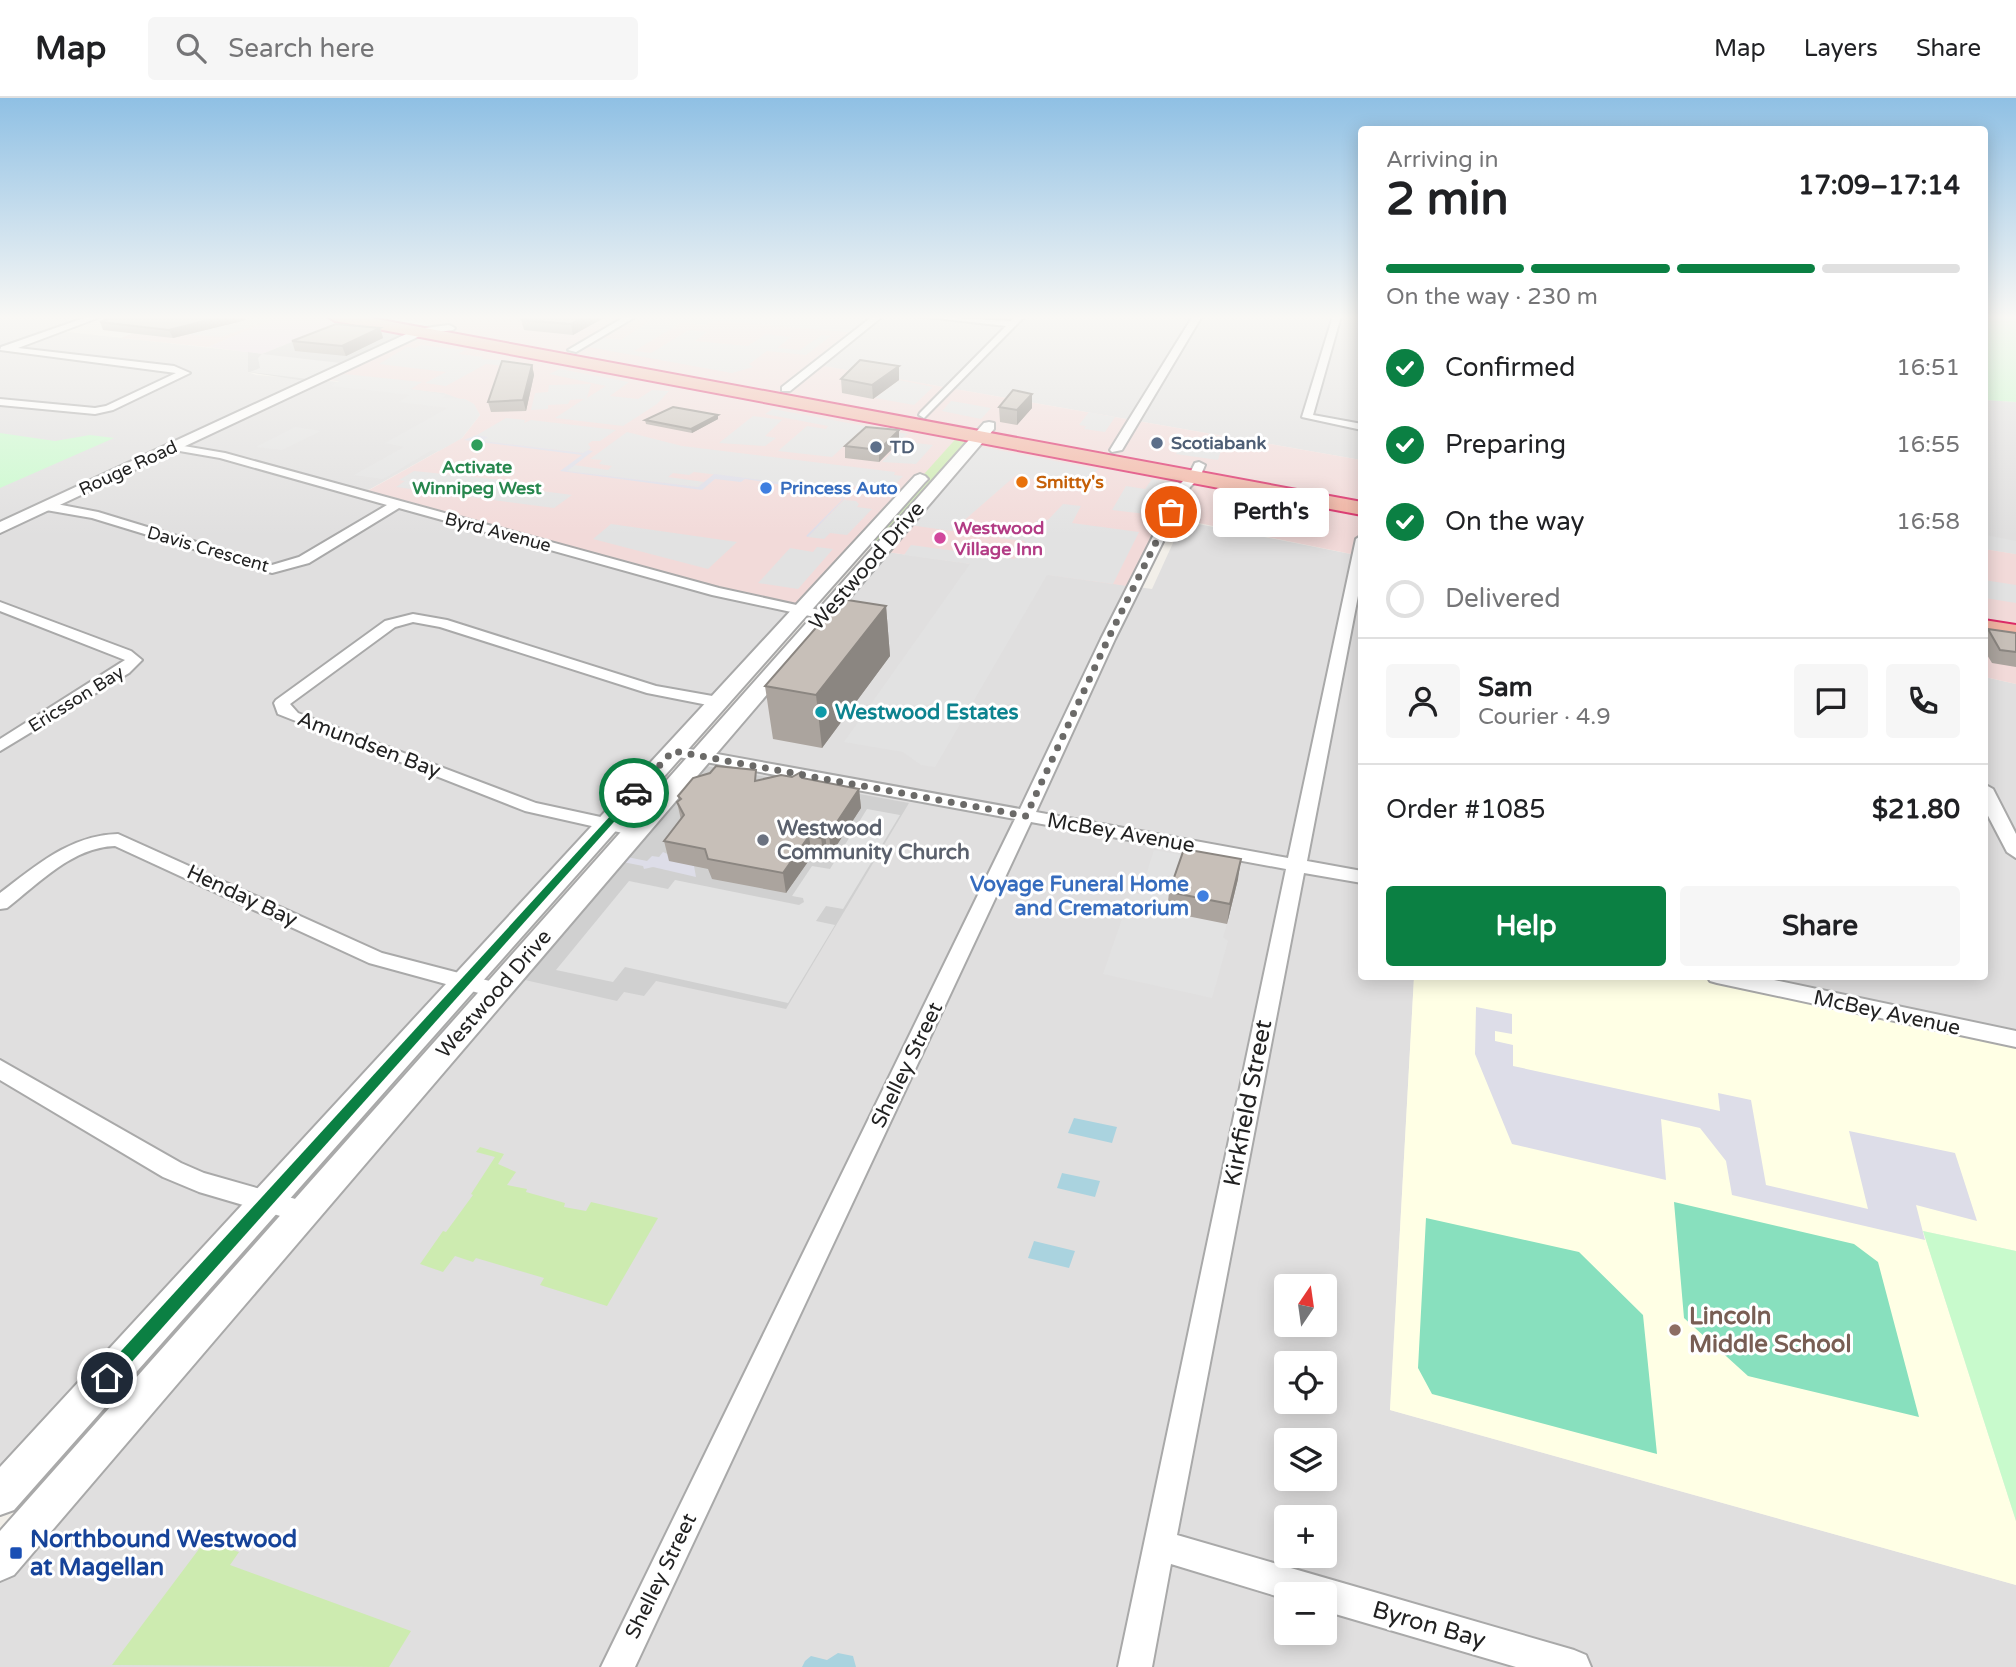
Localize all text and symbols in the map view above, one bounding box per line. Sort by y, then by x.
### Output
search box [148,17,638,80]
text: Map [35,29,106,68]
icon: search [172,29,210,67]
text: Search here [228,33,374,64]
text: Map [1714,34,1766,63]
text: Layers [1804,34,1878,63]
text: Share [1916,34,1981,63]
text: Arriving in [1386,146,1499,174]
text: 17:09–17:14 [1798,170,1960,201]
text: 2 min [1386,172,1509,227]
text: On the way · 230 m [1386,283,1598,311]
icon: check [1386,349,1424,387]
text: Confirmed [1445,352,1575,383]
text: 16:51 [1896,354,1960,382]
icon: check [1386,426,1424,464]
text: Preparing [1445,429,1566,460]
text: 16:55 [1896,431,1960,459]
place label: Scotiabank [1171,432,1266,454]
marker: Scotiabank [1149,435,1165,451]
street label: Rouge Road [75,436,181,500]
place label: TD [889,436,914,458]
marker: Activate Winnipeg West [469,437,485,453]
marker: TD [868,439,884,455]
place label: Activate Winnipeg West [412,456,542,499]
place label: Smitty's [1036,471,1104,493]
marker: Smitty's [1014,474,1030,490]
place label: Princess Auto [780,477,898,499]
marker: Princess Auto [758,480,774,496]
pin [1141,482,1201,542]
callout: Perth's [1213,488,1328,536]
icon: bag [1152,493,1190,531]
street label: Westwood Drive [804,496,930,636]
text: Perth's [1233,498,1309,526]
icon: check [1386,503,1424,541]
text: On the way [1445,506,1585,537]
street label: Byrd Avenue [443,507,553,557]
text: 16:58 [1896,508,1960,536]
place label: Westwood Village Inn [954,517,1044,560]
street label: Davis Crescent [144,521,272,577]
marker: Westwood Village Inn [932,530,948,546]
text: Delivered [1445,583,1561,614]
street label: Ericsson Bay [24,661,128,737]
button: person [1386,664,1460,738]
button: chat [1794,664,1868,738]
button: phone [1886,664,1960,738]
text: Sam [1478,672,1533,703]
place label: Westwood Estates [835,700,1019,725]
text: Courier · 4.9 [1478,703,1611,731]
marker: Westwood Estates [813,704,829,720]
street label: Amundsen Bay [294,706,444,784]
courier [599,758,669,828]
icon: car [615,774,653,812]
text: Order #1085 [1386,794,1546,825]
text: $21.80 [1872,794,1960,825]
street label: McBey Avenue [1045,808,1197,858]
place label: Westwood Community Church [777,816,970,865]
marker: Westwood Community Church [755,832,771,848]
street label: Henday Bay [183,859,301,933]
place label: Voyage Funeral Home and Crematorium [970,872,1189,921]
button: Help [1386,886,1666,966]
button: Share [1680,886,1960,966]
marker: Voyage Funeral Home and Crematorium [1195,888,1211,904]
street label: Westwood Drive [431,924,557,1064]
street label: McBey Avenue [1811,985,1963,1041]
street label: Shelley Street [866,998,948,1132]
street label: Kirkfield Street [1218,1017,1278,1189]
north arrow [1274,1274,1337,1337]
map controls [1274,1274,1337,1645]
place label: Lincoln Middle School [1689,1302,1851,1359]
marker: Lincoln Middle School [1667,1322,1683,1338]
pin [77,1348,137,1408]
button: locate [1274,1351,1337,1414]
icon: home [88,1359,126,1397]
button: layers [1274,1428,1337,1491]
button: + [1274,1505,1337,1568]
street label: Shelley Street [620,1509,702,1643]
place label: Northbound Westwood at Magellan [30,1525,297,1582]
marker: Northbound Westwood at Magellan [8,1545,24,1561]
button: − [1274,1582,1337,1645]
street label: Byron Bay [1369,1595,1489,1655]

